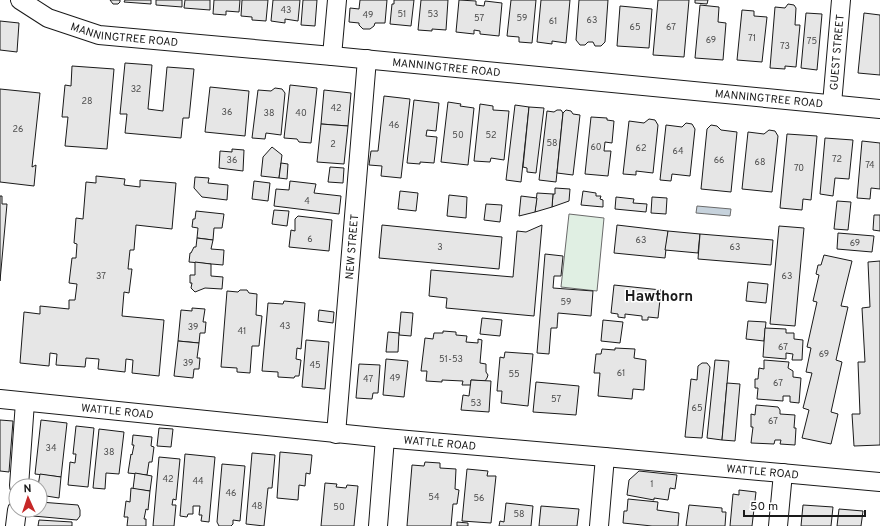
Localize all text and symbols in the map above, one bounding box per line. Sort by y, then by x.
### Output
house number: 43 [280,5,292,16]
house number: 51 [398,9,406,20]
house number: 53 [427,9,439,20]
house number: 49 [363,10,373,21]
house number: 57 [474,13,484,24]
house number: 59 [517,13,527,24]
street label: GUEST STREET [827,14,848,91]
house number: 63 [587,15,597,26]
house number: 61 [549,16,557,27]
street label: MANNINGTREE ROAD [69,20,179,50]
house number: 65 [630,22,640,33]
house number: 67 [666,22,676,33]
house number: 71 [748,33,756,44]
house number: 69 [706,35,716,46]
house number: 75 [807,36,817,47]
house number: 73 [780,41,790,52]
street label: MANNINGTREE ROAD [392,56,501,80]
house number: 32 [131,84,141,95]
street label: MANNINGTREE ROAD [714,87,824,111]
house number: 28 [81,96,93,107]
house number: 42 [330,103,342,114]
house number: 36 [222,107,232,118]
house number: 38 [264,108,274,119]
house number: 40 [295,108,307,119]
house number: 46 [389,120,399,131]
house number: 26 [13,124,23,135]
house number: 50 [452,130,464,141]
house number: 52 [485,130,497,141]
house number: 58 [546,138,558,149]
house number: 2 [330,139,336,150]
house number: 60 [590,142,602,153]
house number: 62 [636,143,646,154]
house number: 64 [673,146,684,157]
house number: 72 [832,154,842,165]
house number: 36 [227,155,237,166]
house number: 66 [714,155,724,166]
house number: 68 [755,157,765,168]
house number: 74 [865,160,875,171]
house number: 70 [794,163,804,174]
house number: 4 [304,196,310,207]
street label: NEW STREET [343,213,362,280]
house number: 6 [307,234,313,245]
house number: 63 [636,235,646,246]
house number: 69 [850,238,860,249]
house number: 3 [437,242,443,253]
house number: 63 [730,242,740,253]
house number: 37 [96,271,106,282]
house number: 63 [782,271,792,282]
district label: Hawthorn [625,288,693,307]
house number: 59 [561,297,571,308]
house number: 43 [279,321,291,332]
house number: 39 [188,322,198,333]
house number: 41 [238,326,246,337]
house number: 67 [778,342,788,353]
house number: 69 [819,349,829,360]
house number: 51-53 [439,354,463,365]
house number: 39 [183,358,193,369]
house number: 45 [309,360,321,371]
house number: 61 [617,368,625,379]
house number: 55 [508,369,520,380]
house number: 49 [390,373,400,384]
house number: 47 [363,374,373,385]
house number: 67 [773,378,783,389]
house number: 57 [551,394,561,405]
house number: 53 [470,398,482,409]
street label: WATTLE ROAD [80,401,154,423]
house number: 65 [692,403,702,414]
house number: 67 [768,416,778,427]
street label: WATTLE ROAD [403,434,477,454]
house number: 34 [45,443,57,454]
house number: 38 [104,447,114,458]
street label: WATTLE ROAD [726,462,799,483]
house number: 42 [162,474,174,485]
house number: 44 [192,476,204,487]
north arrow [8,478,48,518]
house number: 1 [650,479,654,490]
text: N [23,482,32,496]
house number: 46 [226,488,236,499]
house number: 54 [428,492,440,503]
scale bar [744,492,865,518]
house number: 56 [474,493,484,504]
text: 50 m [750,499,778,515]
house number: 48 [251,501,263,512]
house number: 50 [333,502,345,513]
house number: 58 [513,509,525,520]

